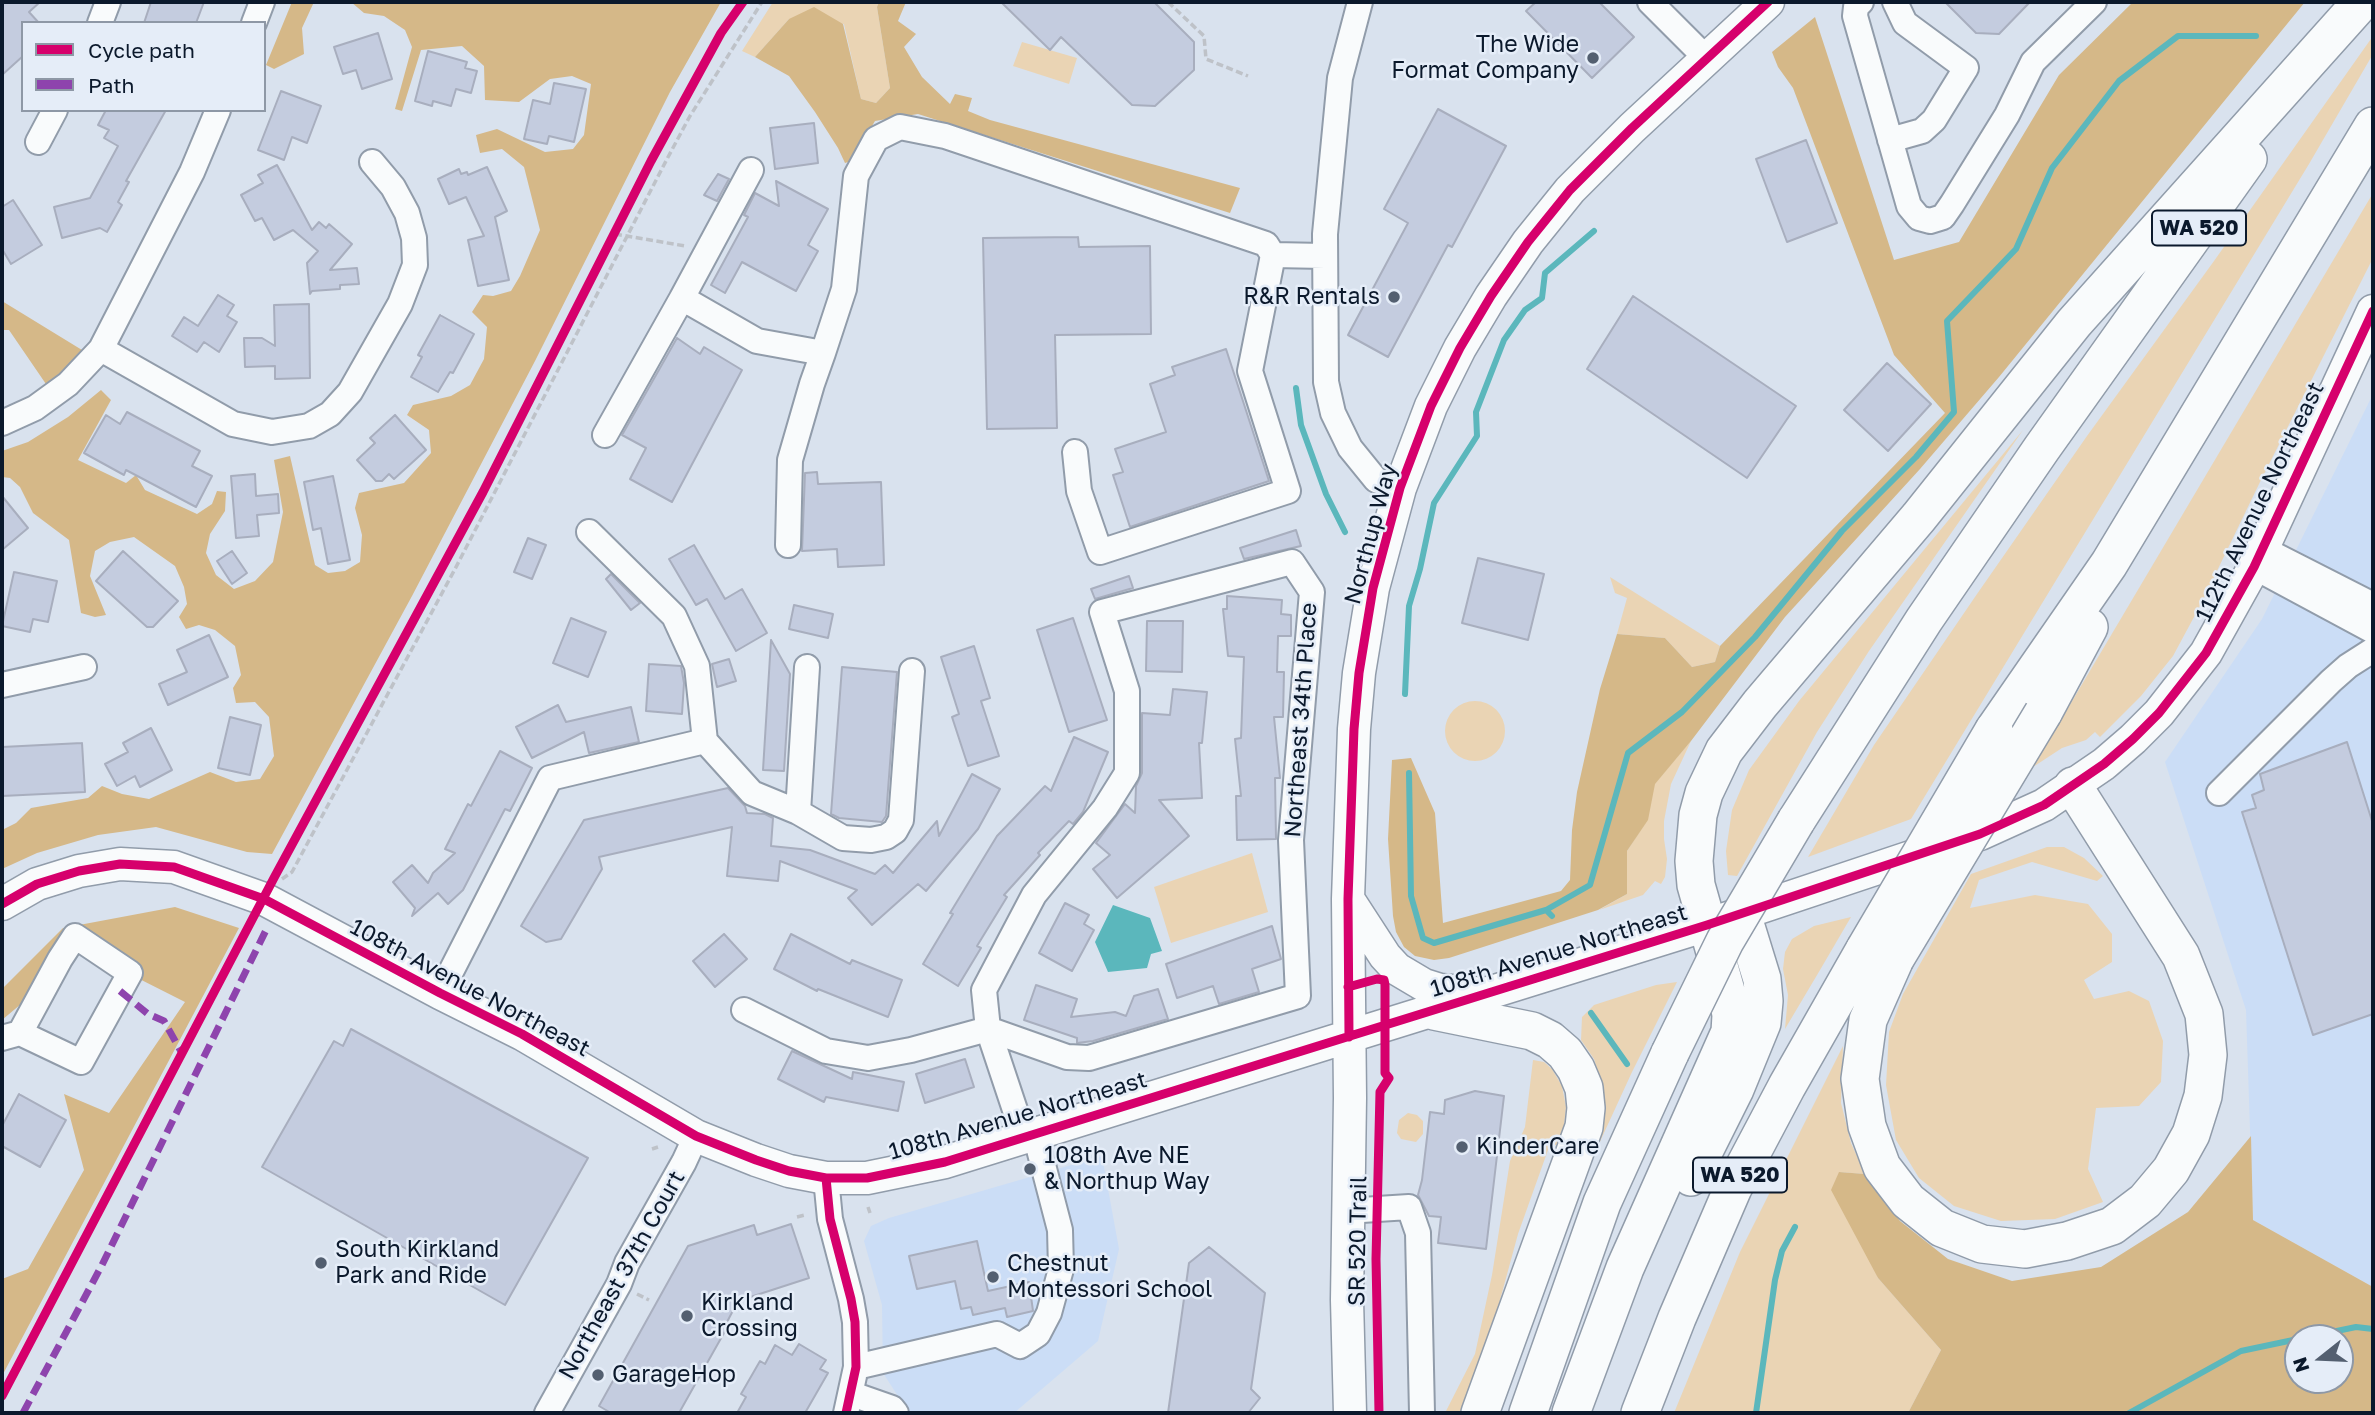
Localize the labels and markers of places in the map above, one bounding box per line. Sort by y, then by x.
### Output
place label: The Wide Format Company [1391,31,1579,85]
marker: The Wide Format Company [1585,50,1601,66]
place label: R&R Rentals [1243,283,1380,311]
marker: R&R Rentals [1386,289,1402,305]
place label: KinderCare [1476,1133,1599,1161]
marker: KinderCare [1454,1139,1470,1155]
place label: 108th Ave NE & Northup Way [1044,1142,1210,1196]
marker: 108th Ave NE & Northup Way [1022,1161,1038,1177]
place label: South Kirkland Park and Ride [335,1236,499,1290]
place label: Chestnut Montessori School [1007,1250,1212,1304]
marker: South Kirkland Park and Ride [313,1255,329,1271]
marker: Chestnut Montessori School [985,1269,1001,1285]
place label: Kirkland Crossing [701,1289,798,1343]
marker: Kirkland Crossing [679,1308,695,1324]
place label: GarageHop [612,1361,736,1389]
marker: GarageHop [590,1367,606,1383]

